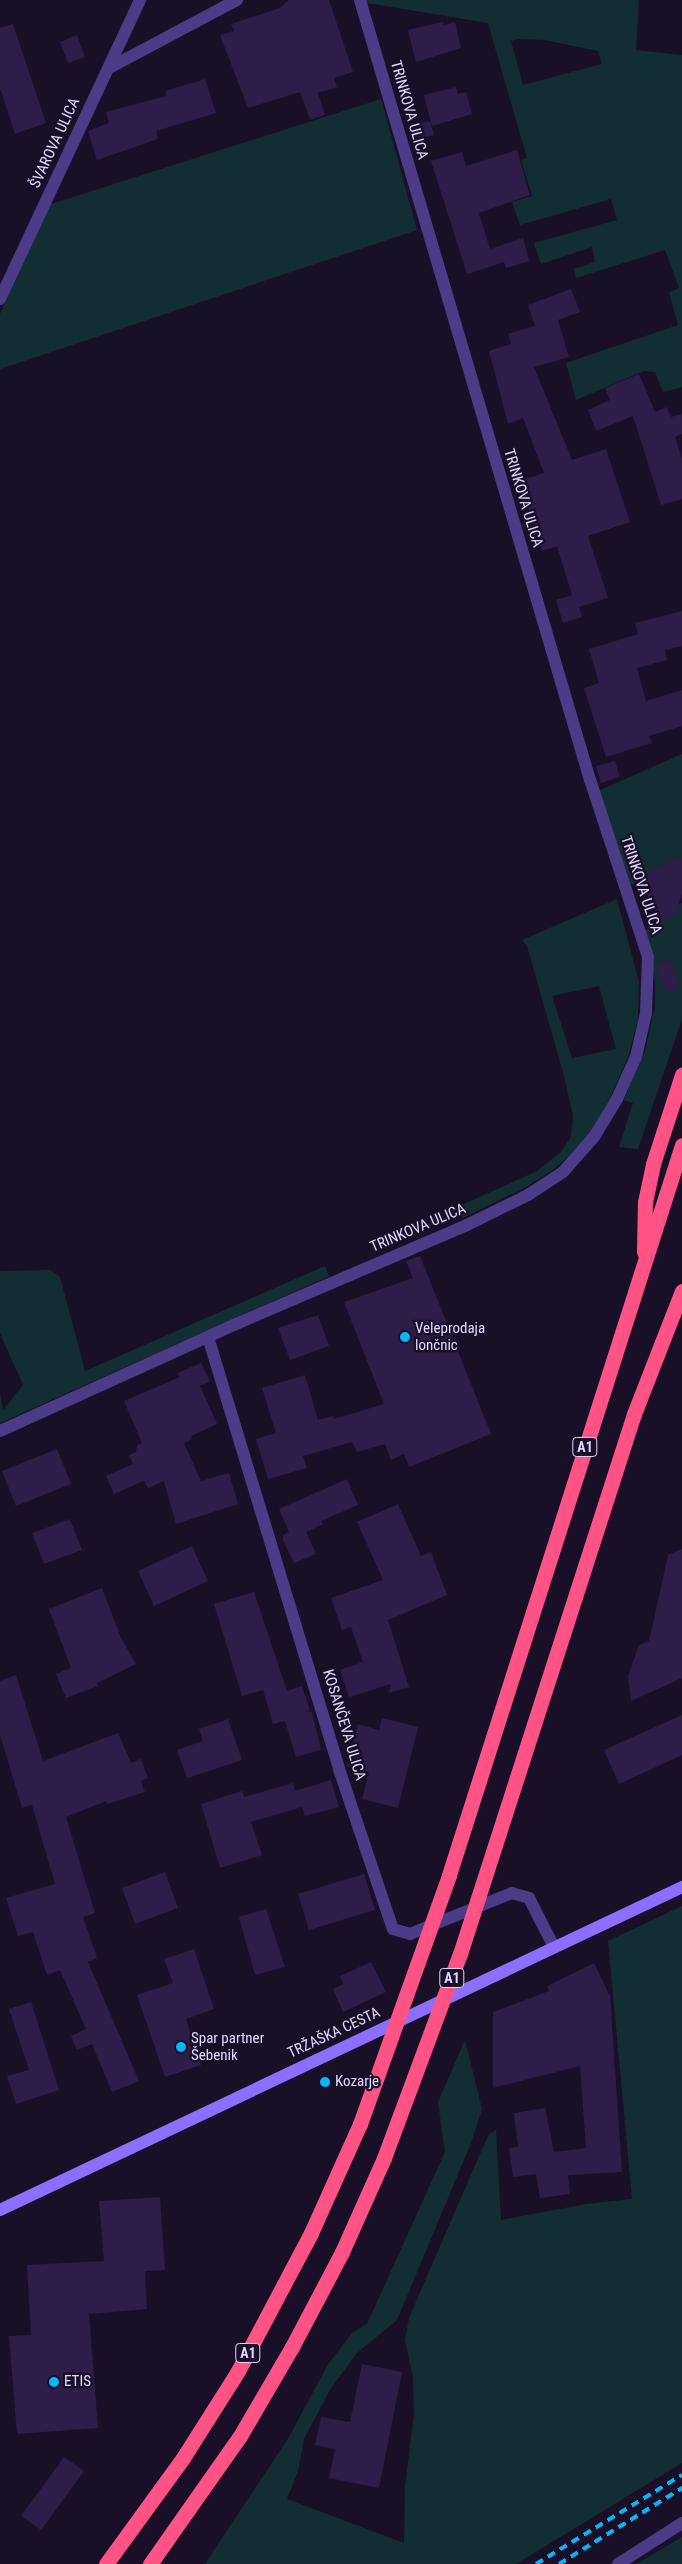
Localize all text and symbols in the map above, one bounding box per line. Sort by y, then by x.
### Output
street label: TRINKOVA ULICA [386,58,432,162]
street label: ŠVAROVA ULICA [26,95,84,191]
street label: TRINKOVA ULICA [499,447,547,549]
street label: TRINKOVA ULICA [617,834,665,936]
street label: TRINKOVA ULICA [368,1200,468,1256]
place label: Veleprodaja lončnic [415,1319,485,1354]
marker: Veleprodaja lončnic [399,1331,411,1343]
road number: A1 [571,1435,599,1458]
street label: KOSANČEVA ULICA [319,1667,369,1783]
road number: A1 [438,1966,466,1990]
street label: TRŽAŠKA CESTA [285,2004,383,2062]
place label: Spar partner Šebenik [191,2029,264,2064]
marker: Spar partner Šebenik [175,2041,187,2053]
place label: Kozarje [335,2073,379,2091]
marker: Kozarje [319,2076,331,2088]
road number: A1 [234,2342,262,2364]
place label: ETIS [64,2373,91,2391]
marker: ETIS [48,2376,60,2388]

